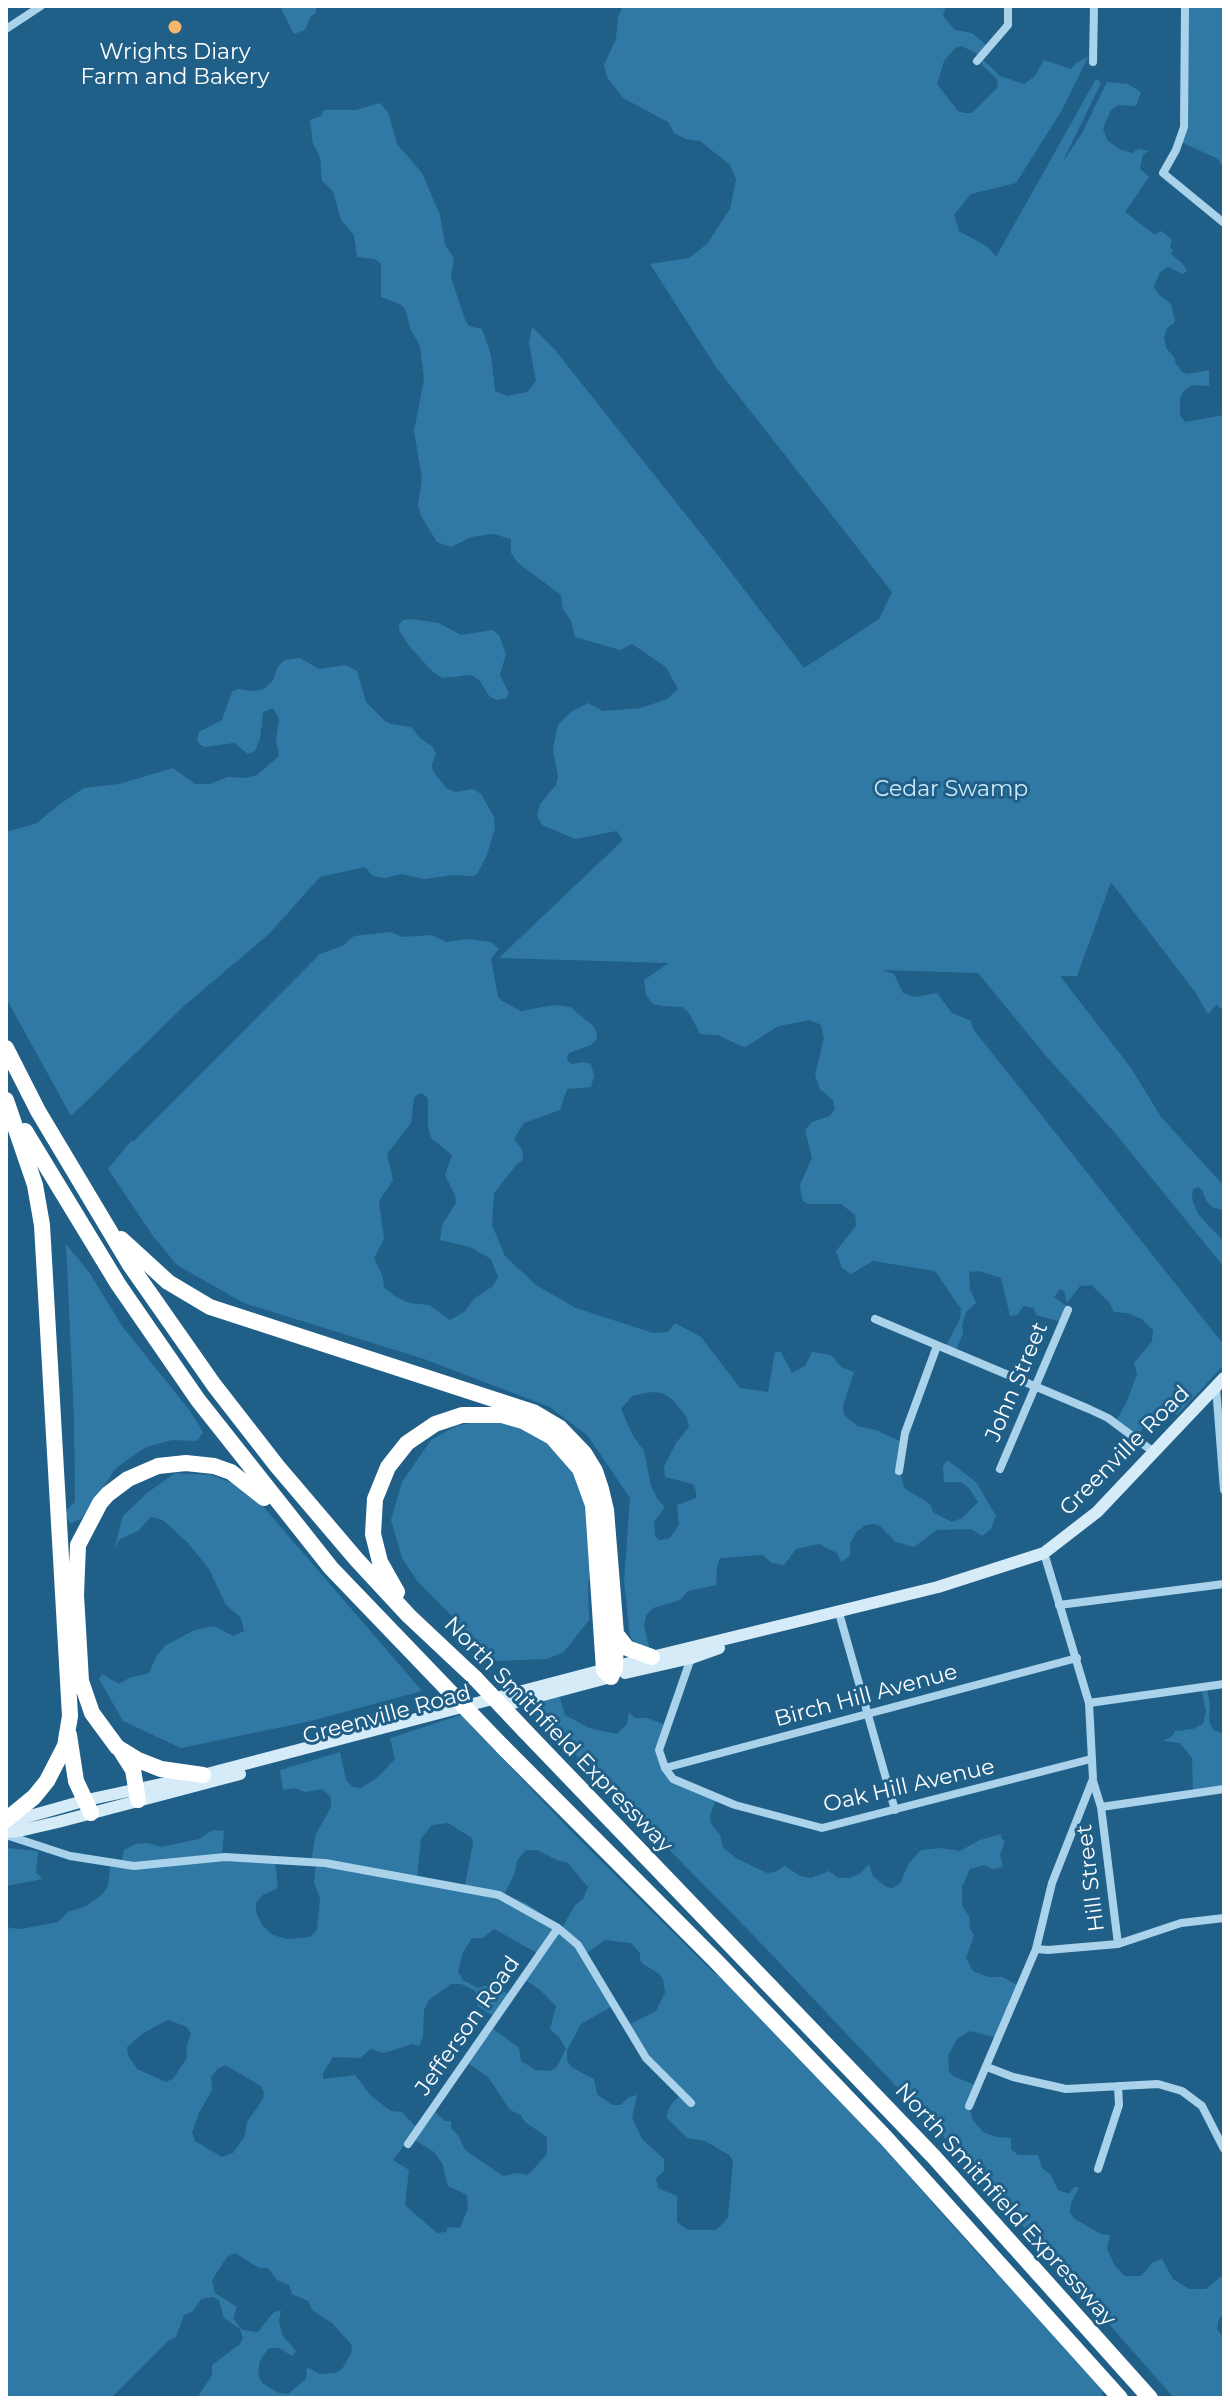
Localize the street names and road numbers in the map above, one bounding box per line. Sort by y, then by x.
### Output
street label: John Street [980,1318,1054,1446]
street label: Greenville Road [1054,1380,1196,1522]
street label: North Smithfield Expressway [438,1612,678,1858]
street label: Birch Hill Avenue [772,1659,960,1733]
street label: Greenville Road [300,1680,474,1750]
street label: Oak Hill Avenue [821,1753,997,1819]
street label: Hill Street [1071,1823,1111,1933]
street label: Jefferson Road [410,1951,526,2101]
street label: North Smithfield Expressway [889,2078,1121,2332]

